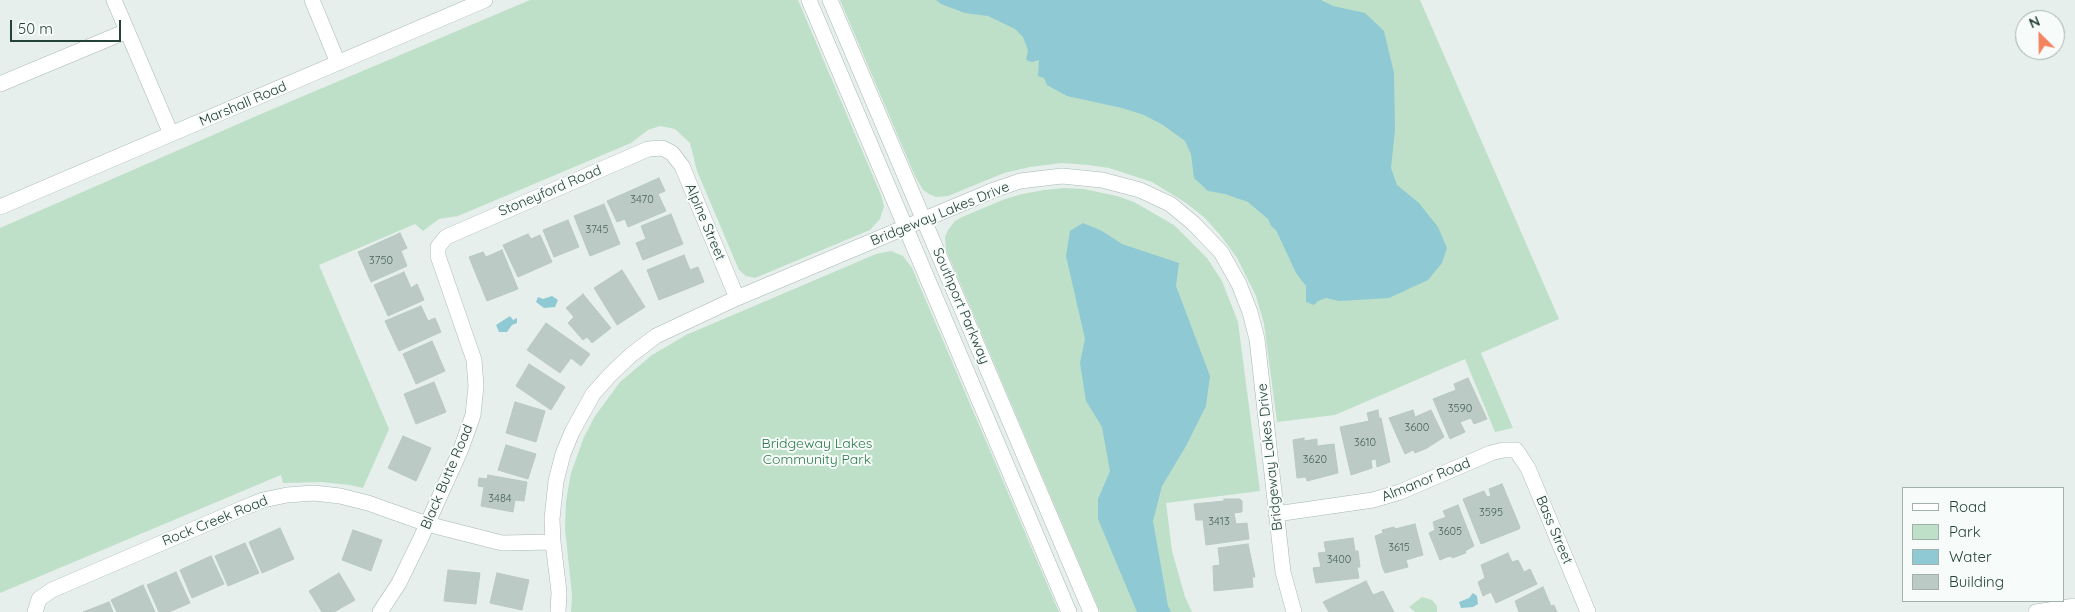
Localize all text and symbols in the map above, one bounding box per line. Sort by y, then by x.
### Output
scale bar [12,10,124,42]
north arrow [2015,10,2065,60]
text: N [2026,12,2043,32]
text: 50 m [18,19,53,38]
street label: Marshall Road [197,78,289,130]
street label: Stoneyford Road [496,162,604,220]
street label: Bridgeway Lakes Drive [868,178,1012,250]
street label: Alpine Street [681,181,729,263]
house number: 3470 [630,193,654,207]
house number: 3745 [586,223,608,237]
street label: Southport Parkway [929,245,993,367]
house number: 3750 [369,254,393,268]
street label: Bridgeway Lakes Drive [1254,382,1286,532]
house number: 3590 [1448,402,1472,416]
house number: 3600 [1405,421,1429,435]
street label: Black Butte Road [417,422,477,532]
park label: Bridgeway Lakes Community Park [762,436,872,468]
house number: 3610 [1354,436,1376,450]
house number: 3620 [1303,453,1327,467]
street label: Almanor Road [1379,455,1473,505]
legend [1902,487,2065,602]
street label: Rock Creek Road [160,492,270,550]
house number: 3484 [488,492,512,506]
street label: Bass Street [1532,493,1576,567]
text: Road [1949,497,1986,516]
house number: 3595 [1479,506,1503,520]
house number: 3413 [1208,515,1230,529]
text: Park [1949,522,1981,541]
house number: 3605 [1438,525,1462,539]
house number: 3615 [1388,541,1410,555]
text: Water [1949,547,1992,566]
house number: 3400 [1327,553,1351,567]
text: Building [1949,572,2004,591]

